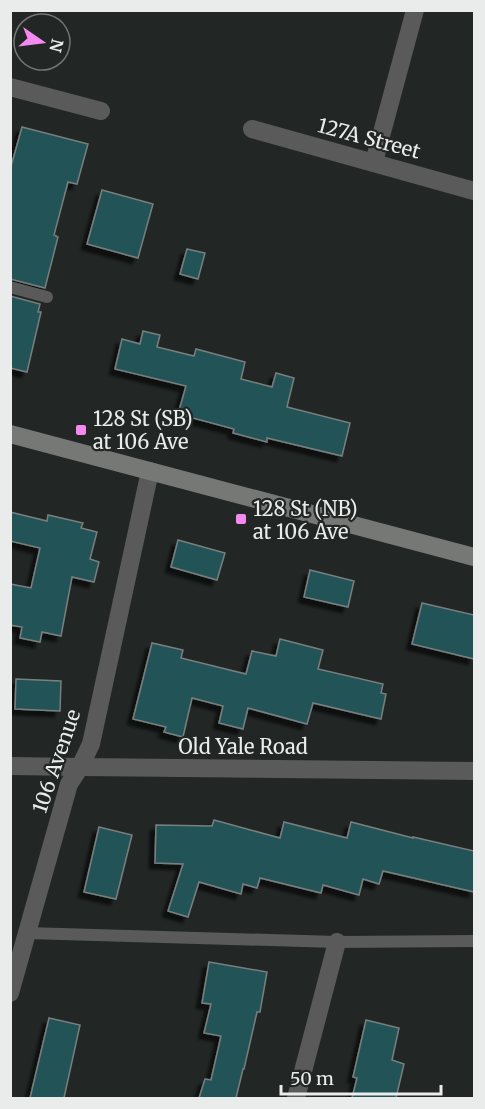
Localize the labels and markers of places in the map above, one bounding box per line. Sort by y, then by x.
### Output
place label: 128 St (SB) at 106 Ave [93,406,193,454]
marker: 128 St (SB) at 106 Ave [74,423,88,437]
place label: 128 St (NB) at 106 Ave [253,496,358,544]
marker: 128 St (NB) at 106 Ave [234,512,248,526]

